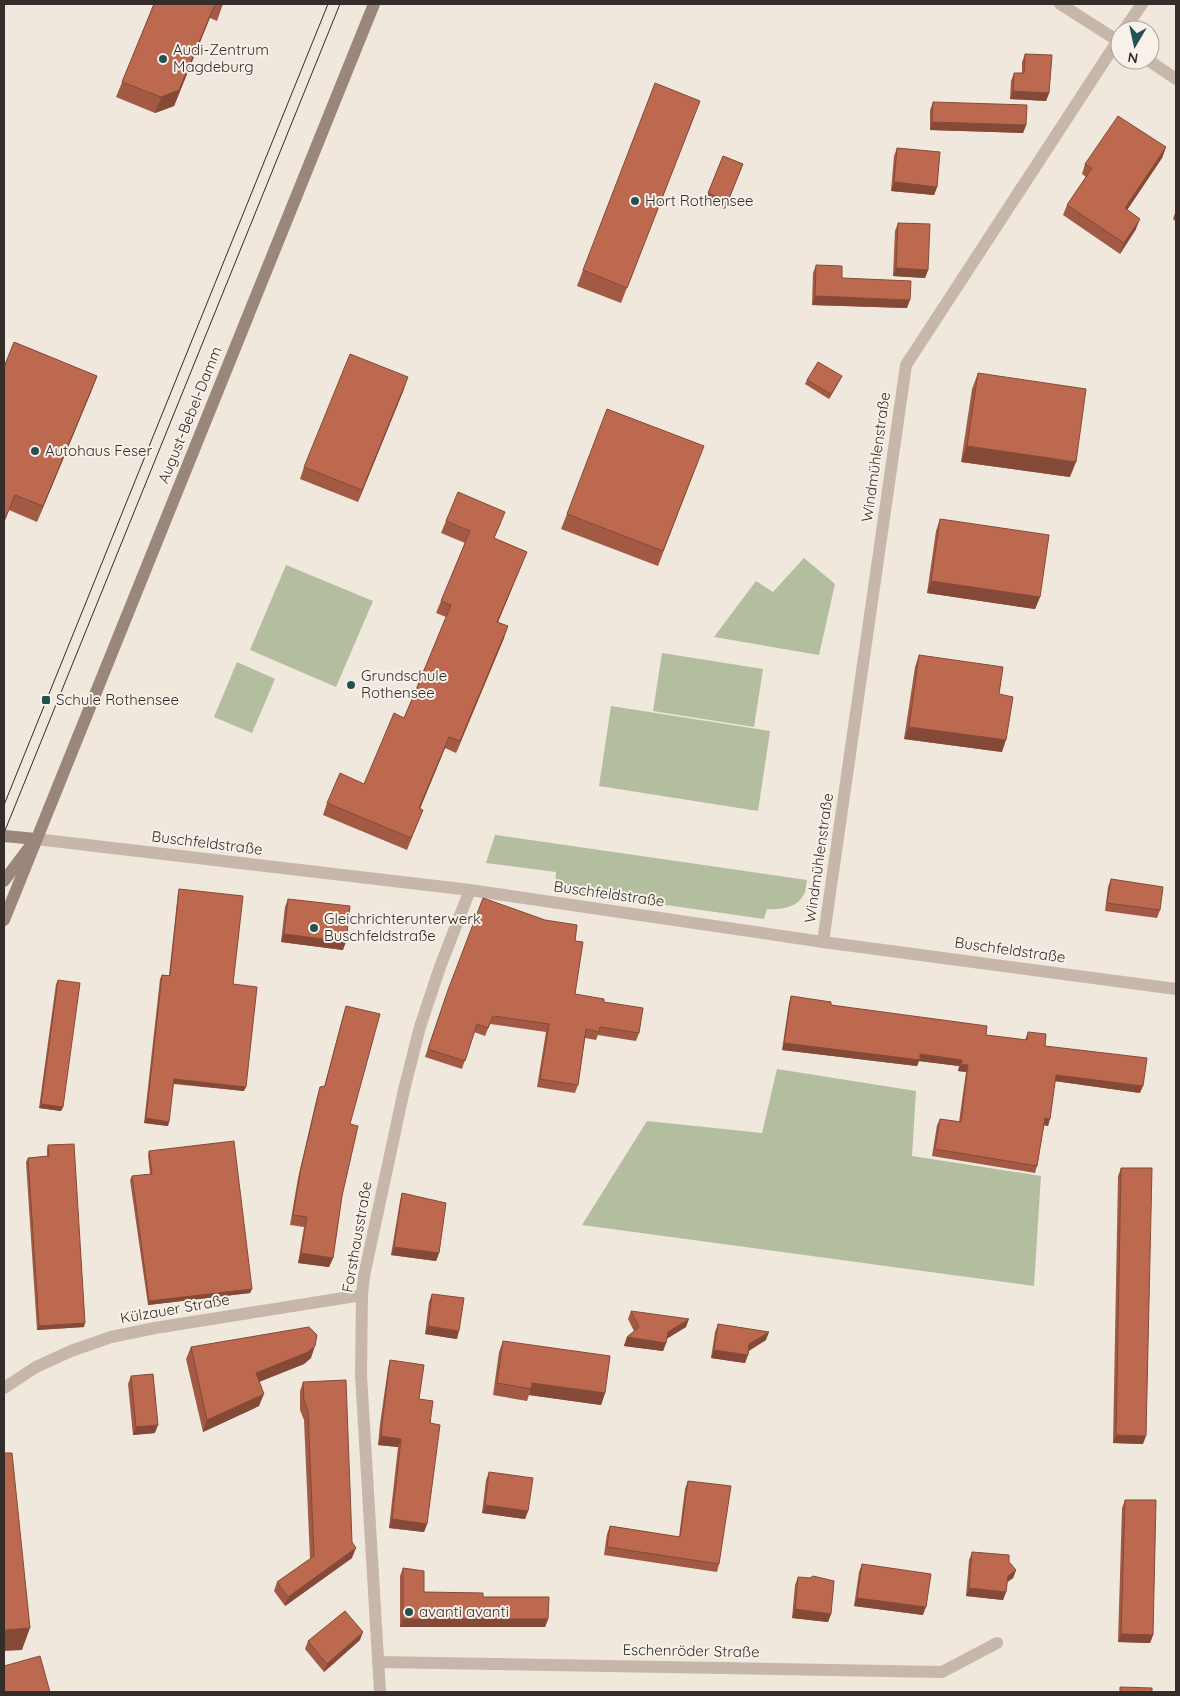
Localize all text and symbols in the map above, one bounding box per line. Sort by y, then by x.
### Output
north arrow [1110,20,1160,70]
place label: Audi-Zentrum Magdeburg [173,40,269,76]
text: N [1126,48,1139,68]
marker: Audi-Zentrum Magdeburg [157,53,169,65]
place label: Hort Rothensee [645,191,754,210]
marker: Hort Rothensee [629,195,641,207]
street label: August-Bebel-Damm [153,344,226,486]
street label: Windmühlenstraße [857,391,894,523]
place label: Autohaus Feser [45,441,153,460]
marker: Autohaus Feser [29,445,41,457]
place label: Grundschule Rothensee [361,666,447,702]
marker: Grundschule Rothensee [345,679,357,691]
place label: Schule Rothensee [56,690,179,709]
marker: Schule Rothensee [40,694,52,706]
street label: Windmühlenstraße [800,792,837,924]
street label: Buschfeldstraße [150,826,264,859]
street label: Buschfeldstraße [552,876,666,911]
place label: Gleichrichterunterwerk Buschfeldstraße [324,909,481,945]
marker: Gleichrichterunterwerk Buschfeldstraße [308,922,320,934]
street label: Buschfeldstraße [953,932,1067,967]
street label: Forsthausstraße [337,1180,376,1294]
street label: Külzauer Straße [119,1290,231,1327]
place label: avanti avanti [419,1602,509,1621]
marker: avanti avanti [403,1606,415,1618]
street label: Eschenröder Straße [622,1640,760,1661]

